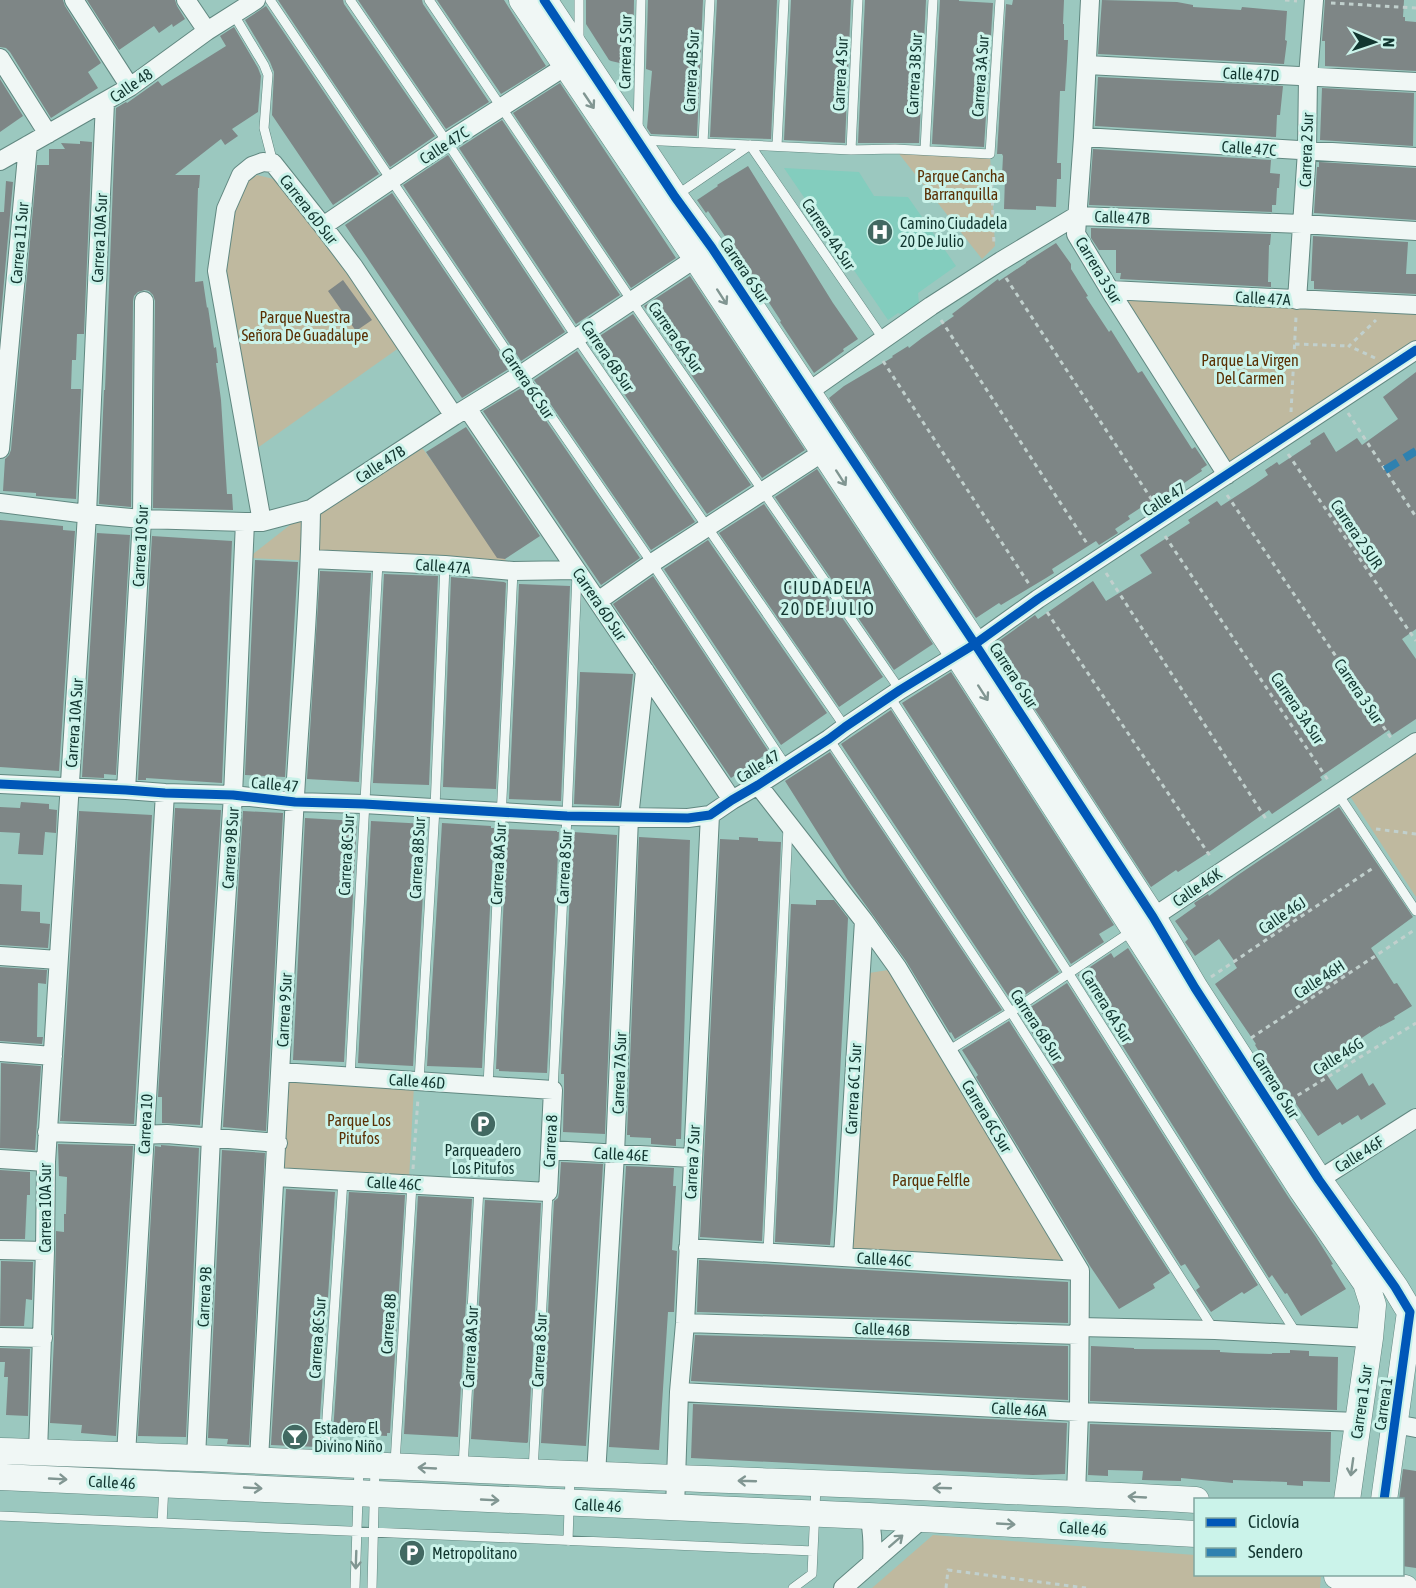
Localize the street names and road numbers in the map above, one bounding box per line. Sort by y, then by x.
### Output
street label: Carrera 5 Sur [615,14,635,89]
street label: Carrera 4B Sur [680,29,702,112]
street label: Carrera 3B Sur [903,32,925,115]
street label: Carrera 3A Sur [968,34,992,118]
street label: Carrera 4 Sur [829,36,851,112]
street label: Calle 48 [106,64,156,106]
street label: Calle 47D [1222,64,1280,84]
street label: Carrera 2 Sur [1296,112,1316,187]
street label: Calle 47C [416,123,472,167]
street label: Calle 47C [1221,137,1277,159]
street label: Carrera 6D Sur [276,171,342,248]
street label: Carrera 10A Sur [88,193,110,283]
street label: Carrera 4A Sur [799,195,860,273]
street label: Carrera 11 Sur [6,201,32,285]
street label: Calle 47B [1094,207,1150,227]
street label: Carrera 6 Sur [717,234,773,306]
street label: Carrera 3 Sur [1072,234,1126,307]
street label: Calle 47A [1235,288,1291,308]
street label: Carrera 6A Sur [645,298,707,376]
street label: Carrera 6B Sur [578,317,638,395]
street label: Carrera 6C Sur [498,344,558,422]
street label: Calle 47B [352,441,408,487]
street label: Calle 47 [1139,479,1189,519]
street label: Carrera 2 SUR [1327,496,1387,572]
street label: Carrera 10 Sur [129,504,151,587]
street label: Calle 47A [415,555,471,577]
street label: Carrera 6D Sur [569,564,631,644]
street label: Carrera 6 Sur [986,639,1042,711]
street label: Carrera 3 Sur [1331,655,1387,727]
street label: Carrera 3A Sur [1268,669,1329,747]
street label: Carrera 10A Sur [62,677,86,768]
street label: Calle 47 [733,746,783,786]
street label: Calle 47 [251,773,299,795]
street label: Carrera 9B Sur [218,806,242,889]
street label: Carrera 8C Sur [335,814,357,896]
street label: Carrera 8B Sur [406,816,428,899]
street label: Carrera 8A Sur [487,822,509,905]
street label: Carrera 8 Sur [553,829,575,905]
street label: Calle 46K [1169,864,1225,910]
street label: Calle 46J [1255,893,1309,937]
street label: Calle 46H [1290,956,1348,1002]
street label: Carrera 6A Sur [1078,966,1137,1046]
street label: Carrera 9 Sur [273,972,295,1048]
street label: Carrera 6B Sur [1007,986,1067,1064]
street label: Carrera 7A Sur [609,1031,629,1114]
street label: Calle 46G [1310,1034,1366,1078]
street label: Carrera 6C 1 Sur [842,1043,864,1135]
street label: Carrera 6 Sur [1249,1049,1303,1121]
street label: Calle 46D [388,1070,446,1092]
street label: Carrera 6C Sur [958,1076,1016,1156]
street label: Carrera 10 [134,1093,156,1155]
street label: Carrera 8 [540,1114,560,1168]
street label: Carrera 7 Sur [681,1124,703,1200]
street label: Calle 46F [1331,1132,1387,1176]
street label: Calle 46E [593,1144,649,1164]
street label: Carrera 10A Sur [36,1163,54,1253]
street label: Calle 46C [366,1173,422,1193]
street label: Calle 46C [856,1249,912,1269]
street label: Carrera 9B [193,1266,215,1328]
street label: Carrera 8B [377,1293,399,1355]
street label: Carrera 8C Sur [305,1296,329,1379]
street label: Carrera 8A Sur [459,1305,481,1388]
street label: Carrera 8 Sur [528,1312,550,1388]
street label: Calle 46B [854,1319,910,1339]
street label: Carrera 1 Sur [1347,1364,1375,1440]
street label: Carrera 1 [1370,1377,1396,1431]
street label: Calle 46A [991,1399,1047,1419]
street label: Calle 46 [88,1472,136,1492]
street label: Calle 46 [574,1495,622,1515]
street label: Calle 46 [1059,1518,1107,1538]

